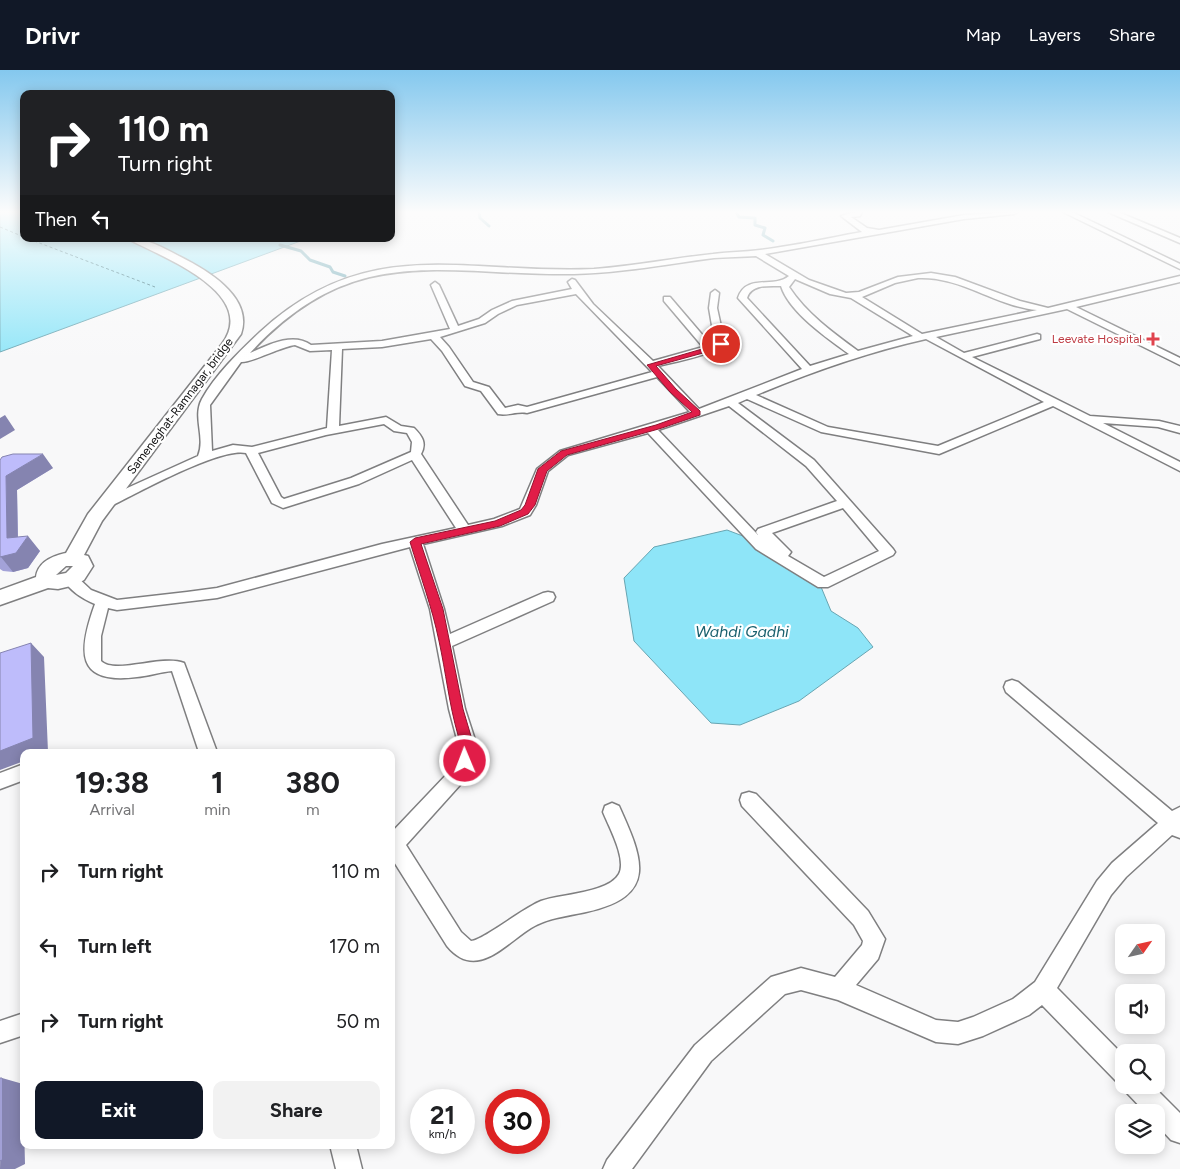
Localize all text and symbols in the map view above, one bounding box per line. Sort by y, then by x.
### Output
text: Drivr [25,21,80,50]
text: Map [966,24,1001,46]
text: Layers [1029,24,1081,46]
text: Share [1109,24,1155,46]
text: 110 m [118,108,209,150]
icon: right [35,110,100,175]
text: Turn right [118,150,213,177]
icon: left [87,205,115,233]
text: Then [35,208,77,231]
pin [700,323,742,365]
icon: arrive [707,330,735,358]
place label: Leevate Hospital [1052,332,1142,346]
marker: Leevate Hospital [1146,332,1160,346]
street label: Sameneghat-Ramnagar, bridge [124,335,236,477]
water label: Wahdi Gadhi [695,622,789,641]
position arrow [438,734,490,786]
text: 19:38 [75,764,149,801]
text: 1 [211,764,224,801]
text: 380 [285,764,340,801]
text: Arrival [89,800,135,819]
text: min [204,800,230,819]
text: m [306,800,320,819]
icon: right [35,858,63,886]
text: Turn right [78,860,164,883]
text: 110 m [331,860,380,883]
north arrow [1115,924,1165,974]
map controls [1115,924,1165,1154]
icon: left [35,933,63,961]
text: Turn left [78,935,152,958]
text: 170 m [329,935,380,958]
button: sound [1115,984,1165,1034]
icon: right [35,1008,63,1036]
text: Turn right [78,1010,164,1033]
text: 50 m [336,1010,380,1033]
button: search [1115,1044,1165,1094]
button: Exit [35,1081,203,1139]
button: Share [213,1081,380,1139]
speed limit sign: 30 [485,1089,550,1154]
text: 21 [430,1100,455,1130]
button: layers [1115,1104,1165,1154]
text: km/h [429,1127,456,1141]

